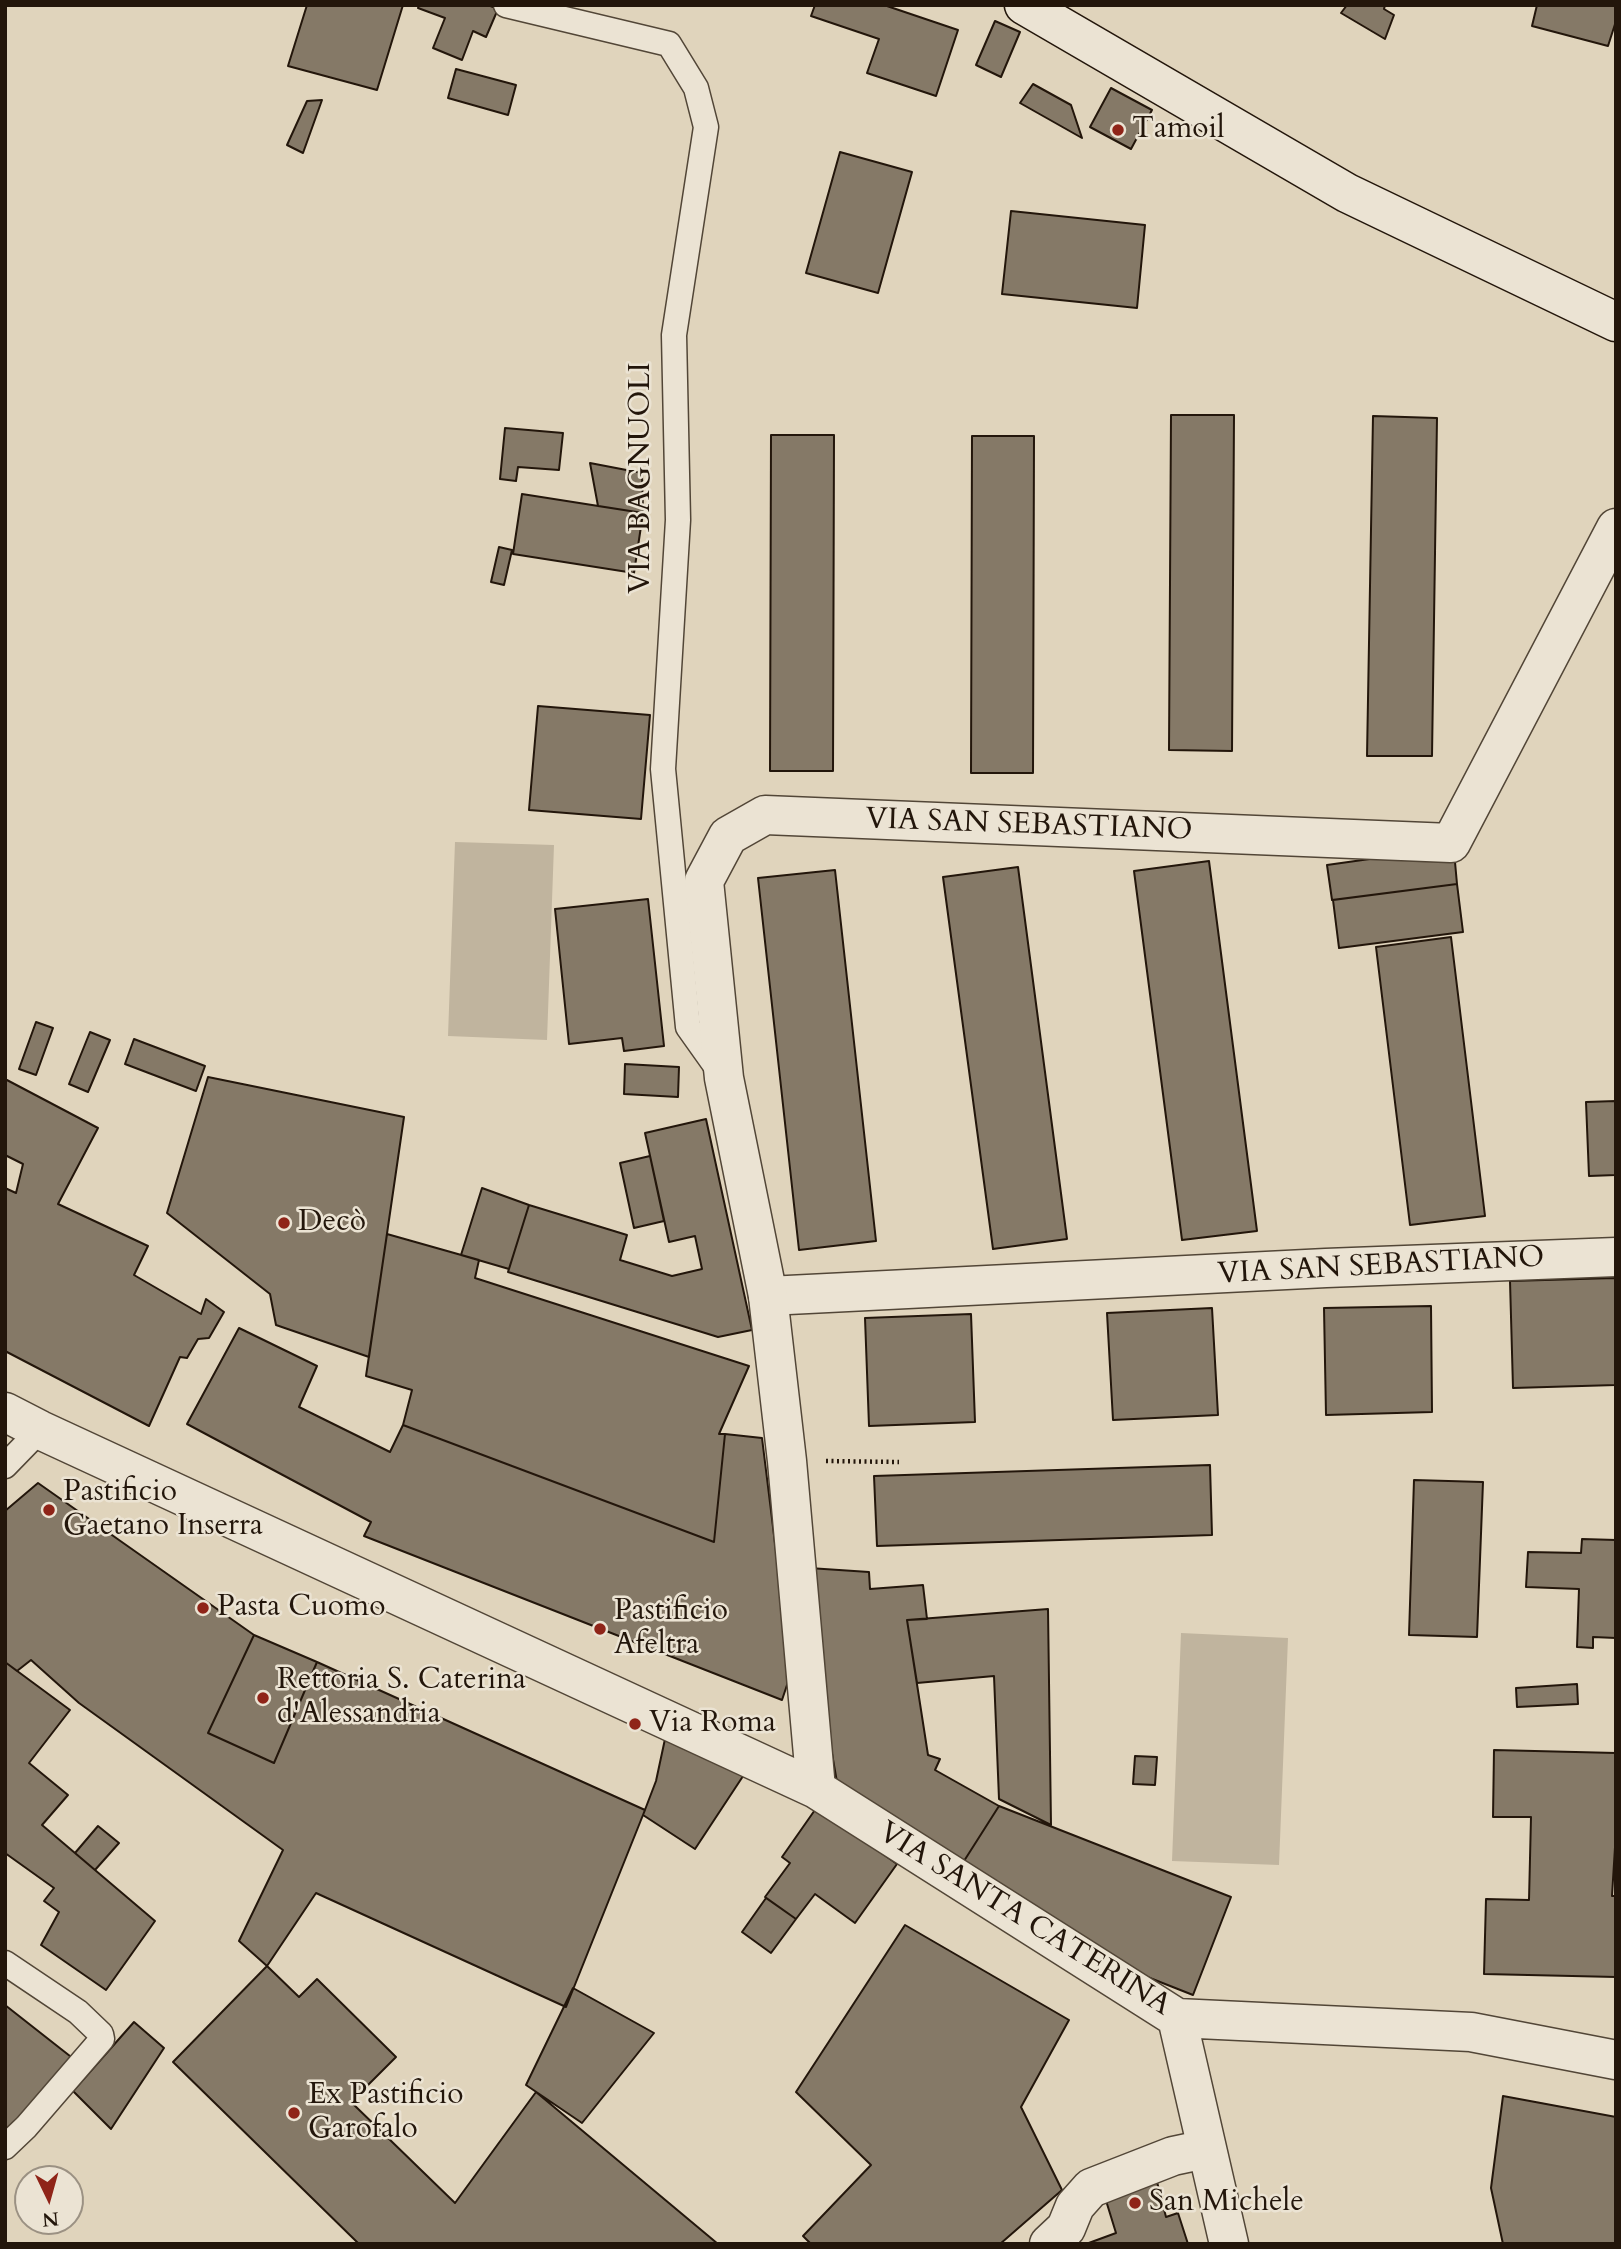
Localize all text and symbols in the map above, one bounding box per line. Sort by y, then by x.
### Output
place label: Tamoil [1132,112,1225,148]
marker: Tamoil [1110,122,1126,138]
street label: VIA BAGNUOLI [624,362,660,594]
street label: VIA SAN SEBASTIANO [865,802,1193,850]
place label: Decò [298,1205,366,1241]
marker: Decò [276,1215,292,1231]
street label: VIA SAN SEBASTIANO [1217,1240,1545,1294]
place label: Pastificio Gaetano Inserra [63,1475,263,1546]
marker: Pastificio Gaetano Inserra [41,1502,57,1518]
place label: Pasta Cuomo [217,1590,385,1626]
place label: Pastificio Afeltra [614,1594,728,1664]
marker: Pasta Cuomo [195,1600,211,1616]
marker: Pastificio Afeltra [592,1621,608,1637]
place label: Rettoria S. Caterina d'Alessandria [277,1663,526,1734]
marker: Rettoria S. Caterina d'Alessandria [255,1690,271,1706]
place label: Via Roma [649,1706,776,1742]
marker: Via Roma [627,1716,643,1732]
street label: VIA SANTA CATERINA [871,1815,1177,2025]
place label: Ex Pastificio Garofalo [308,2078,463,2148]
marker: Ex Pastificio Garofalo [286,2105,302,2121]
north arrow [14,2165,84,2235]
place label: San Michele [1149,2185,1304,2221]
marker: San Michele [1127,2195,1143,2211]
text: N [41,2205,60,2233]

